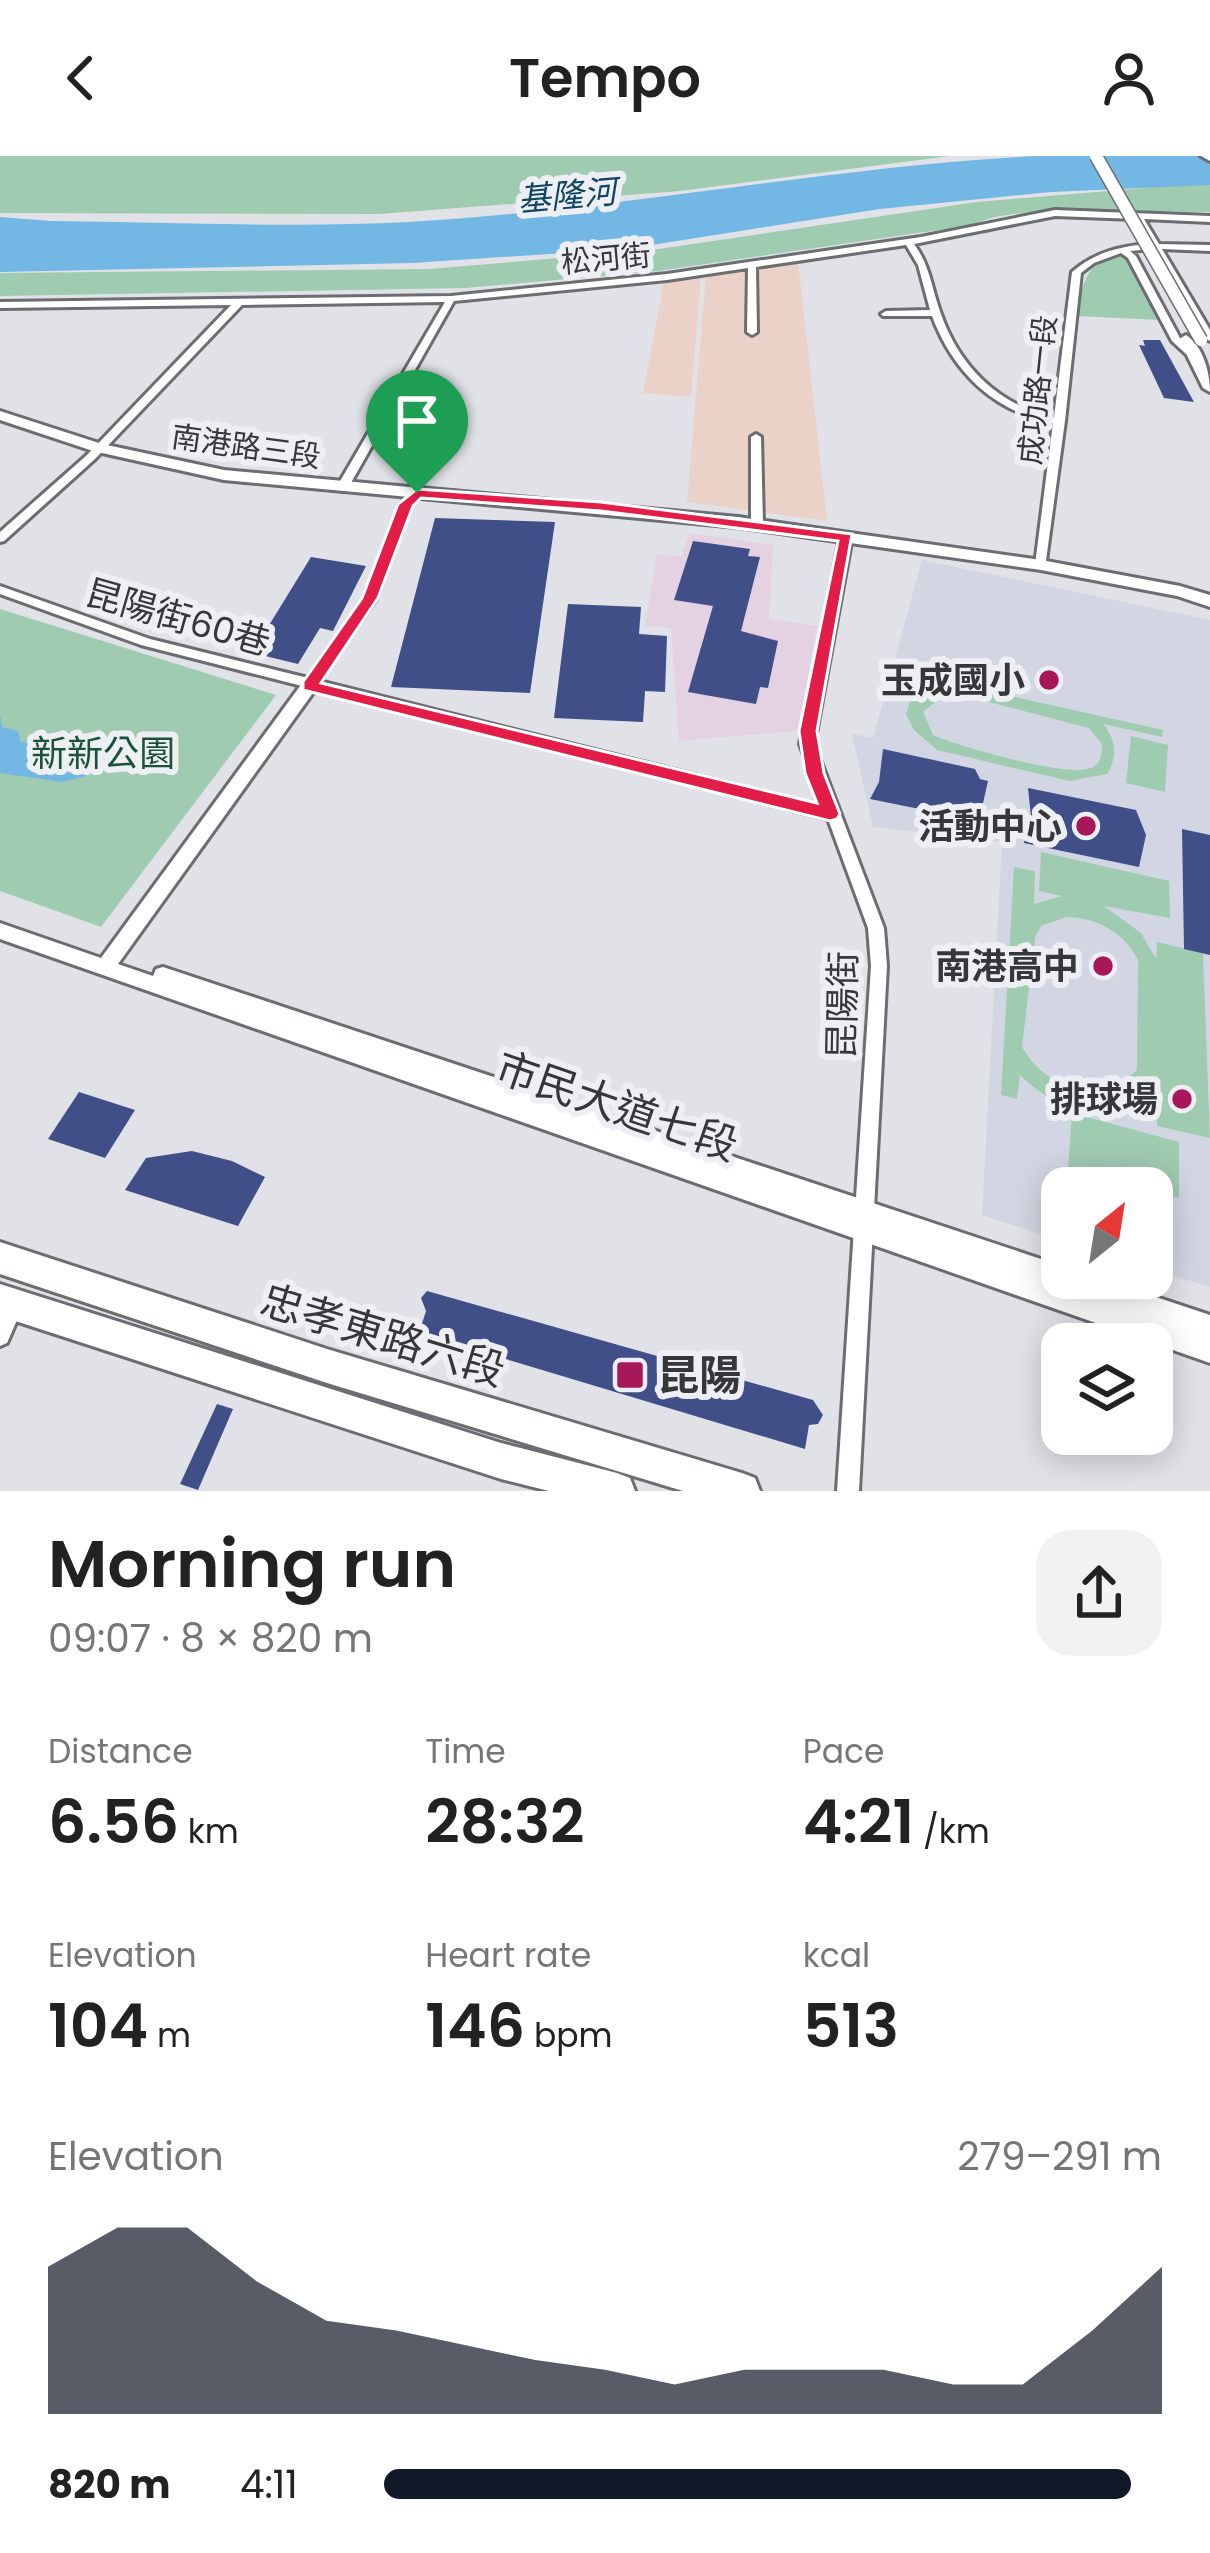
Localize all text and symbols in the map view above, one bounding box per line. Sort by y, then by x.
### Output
text: Tempo [509,40,701,116]
icon: back [48,45,114,111]
icon: person [1096,45,1162,111]
water label: 基隆河 [516,167,624,223]
street label: 松河街 [559,233,653,284]
street label: 成功路一段 [1008,313,1067,467]
pin [366,370,468,493]
icon: arrive [384,388,450,454]
street label: 南港路三段 [169,415,323,478]
street label: 昆陽街60巷 [80,567,276,668]
place label: 玉成國小 [881,655,1025,706]
marker: 玉成國小 [1036,667,1062,693]
park label: 新新公園 [31,728,175,779]
place label: 活動中心 [918,801,1062,852]
marker: 活動中心 [1073,813,1099,839]
place label: 南港高中 [935,941,1079,992]
street label: 昆陽街 [816,951,869,1059]
marker: 南港高中 [1090,953,1116,979]
street label: 市民大道七段 [488,1038,746,1175]
place label: 排球場 [1050,1074,1158,1125]
marker: 排球場 [1169,1086,1195,1112]
north arrow [1041,1167,1173,1299]
map controls [1041,1167,1173,1455]
street label: 忠孝東路六段 [254,1270,512,1401]
button: layers [1041,1323,1173,1455]
place label: 昆陽 [657,1346,741,1405]
marker: 昆陽 [614,1359,646,1391]
text: Morning run [48,1518,456,1610]
button: share [1036,1530,1162,1656]
text: 09:07 · 8 × 820 m [48,1611,373,1666]
text: Distance [48,1728,193,1775]
text: Time [425,1728,506,1775]
text: Pace [803,1728,885,1775]
text: 6.56 [48,1780,179,1864]
text: 28:32 [425,1780,585,1864]
text: 4:21 [803,1780,914,1864]
text: km [179,1808,239,1855]
text: /km [914,1808,990,1855]
text: Elevation [48,1932,197,1979]
text: Heart rate [425,1932,591,1979]
text: kcal [803,1932,870,1979]
text: 104 [48,1984,148,2068]
text: 146 [425,1984,525,2068]
text: 513 [803,1984,899,2068]
text: m [148,2012,191,2059]
text: bpm [525,2012,613,2059]
text: Elevation [48,2129,224,2184]
text: 279–291 m [957,2129,1162,2184]
text: 820 m [48,2457,171,2512]
text: 4:11 [240,2457,298,2512]

